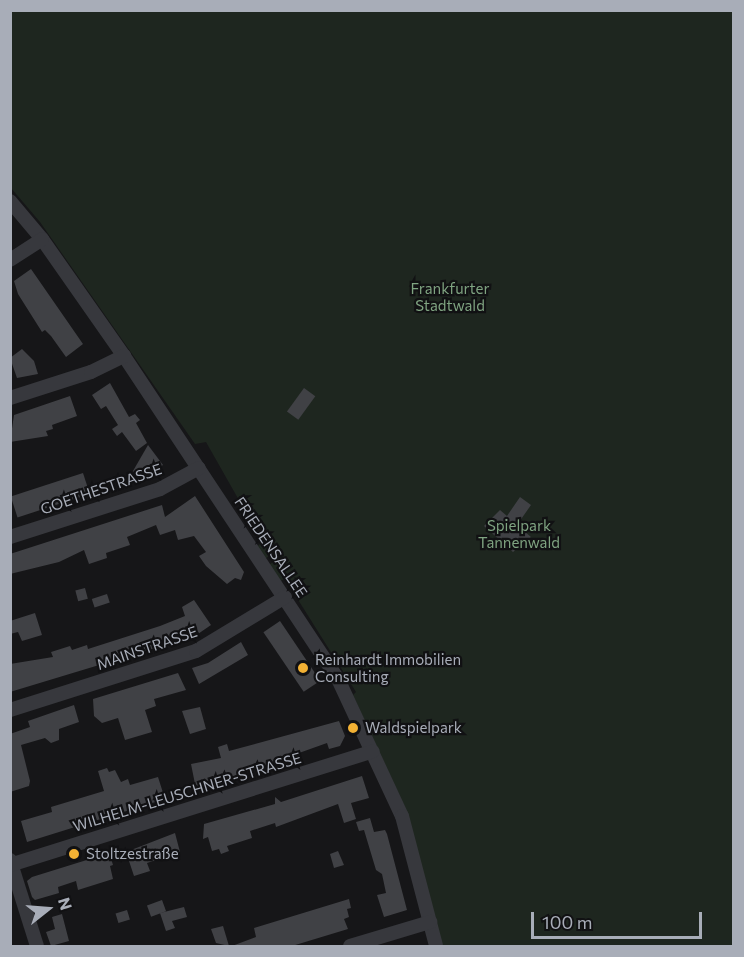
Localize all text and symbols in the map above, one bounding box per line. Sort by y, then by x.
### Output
park label: Frankfurter Stadtwald [410,279,490,314]
street label: GOETHESTRASSE [38,460,164,518]
street label: FRIEDENSALLEE [231,493,311,601]
park label: Spielpark Tannenwald [478,516,560,551]
street label: MAINSTRASSE [94,622,200,674]
place label: Reinhardt Immobilien Consulting [315,650,461,685]
marker: Reinhardt Immobilien Consulting [296,661,310,675]
place label: Waldspielpark [365,719,462,737]
marker: Waldspielpark [346,721,360,735]
street label: WILHELM-LEUSCHNER-STRASSE [71,749,303,835]
place label: Stoltzestraße [86,845,179,863]
marker: Stoltzestraße [67,847,81,861]
north arrow [18,879,78,939]
text: N [55,895,77,912]
scale bar [534,900,705,938]
text: 100 m [542,911,592,933]

